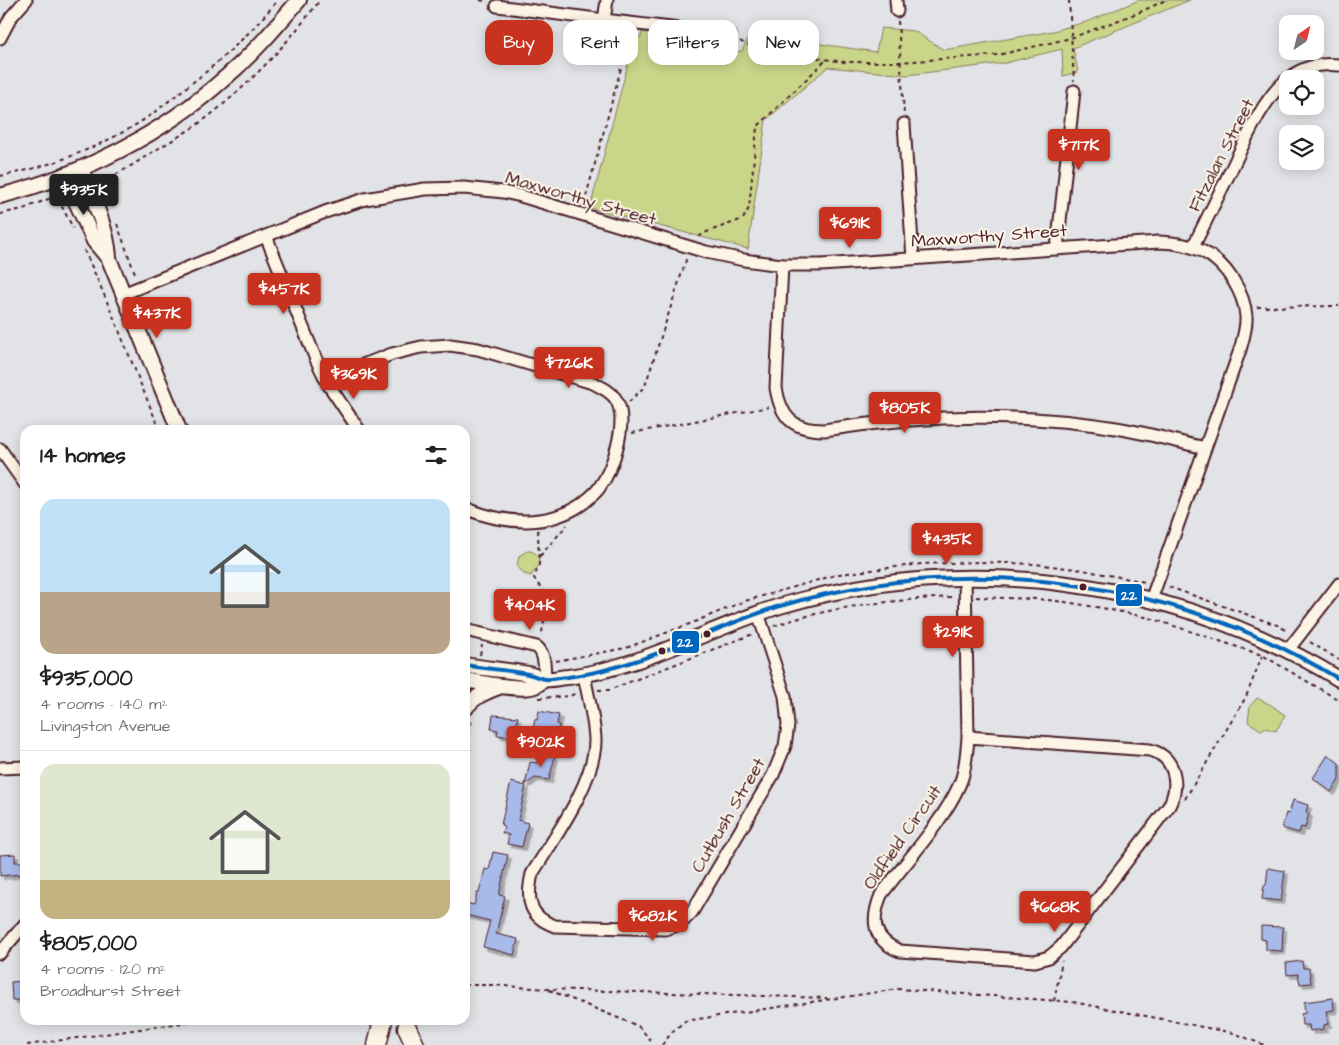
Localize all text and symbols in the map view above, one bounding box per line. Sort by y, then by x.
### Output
north arrow [1279,15,1324,60]
map controls [1279,15,1324,170]
chip: Buy [485,20,553,65]
chip: Rent [563,20,638,65]
chip: Filters [648,20,738,65]
chip: New [748,20,819,65]
button: locate [1279,70,1324,115]
street label: Fitzalan Street [1182,93,1261,216]
button: layers [1279,125,1324,170]
pin: $717K [1044,128,1114,171]
text: $717K [1059,134,1099,156]
street label: Maxworthy Street [502,164,660,233]
pin: $935K [49,174,119,216]
text: $935K [60,179,108,201]
pin: $691K [815,206,885,249]
text: $691K [830,212,870,234]
street label: Maxworthy Street [910,218,1068,255]
pin: $457K [249,272,319,315]
text: $457K [259,278,309,300]
pin: $437K [122,296,192,339]
text: $437K [133,302,181,324]
pin: $726K [534,346,604,389]
text: $726K [545,352,593,374]
pin: $369K [319,358,389,400]
text: $369K [331,363,377,385]
pin: $805K [870,392,940,434]
text: $805K [880,397,930,419]
text: 14 homes [40,441,126,470]
icon: filters [422,441,450,469]
pin: $435K [912,522,982,565]
text: $435K [923,528,971,550]
icon: home [200,531,290,621]
unlabelled marker [1078,582,1088,592]
line badge: 22 [1115,583,1143,607]
text: 22 [1120,586,1138,606]
pin: $404K [495,588,565,631]
text: $404K [505,594,555,616]
pin: $291K [918,616,988,658]
text: $291K [934,621,972,643]
unlabelled marker [702,629,712,639]
line badge: 22 [671,630,700,654]
text: 22 [676,633,694,653]
unlabelled marker [657,646,667,656]
text: $935,000 [40,664,133,693]
text: 4 rooms · 140 m² [40,693,168,715]
text: Livingston Avenue [40,715,170,737]
pin: $902K [506,726,576,768]
text: $902K [518,731,564,753]
street label: Cutbush Street [685,752,771,877]
street label: Oldfield Circuit [857,779,948,894]
icon: home [200,797,290,887]
pin: $668K [1020,890,1090,933]
text: $668K [1030,896,1080,918]
pin: $682K [618,900,688,942]
text: $682K [629,905,677,927]
text: $805,000 [40,929,137,958]
text: 4 rooms · 120 m² [40,958,166,980]
text: Broadhurst Street [40,980,181,1002]

